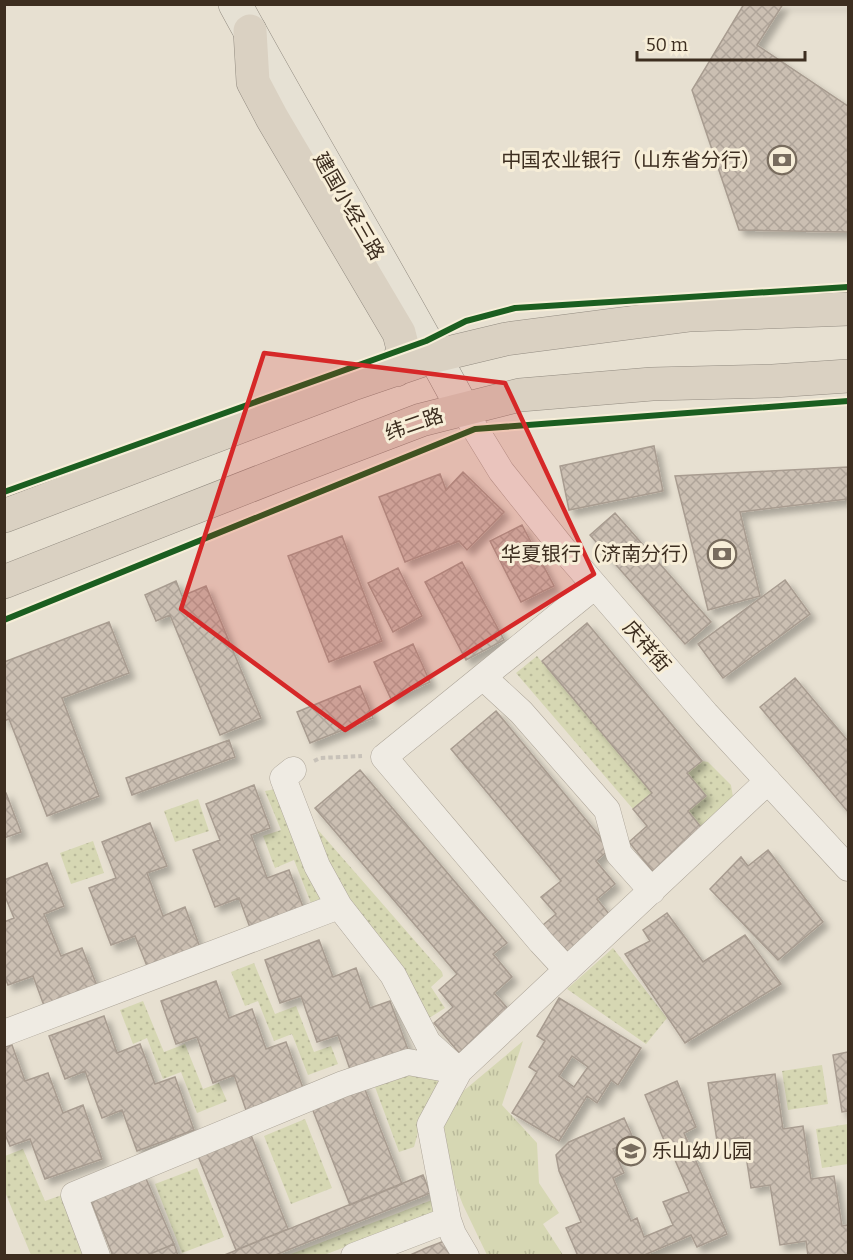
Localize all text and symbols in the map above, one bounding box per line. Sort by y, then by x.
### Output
scale bar [637,24,805,62]
text: 50 m [646,34,688,56]
bank icon: 中国农业银行（山东省分行） [766,144,798,176]
street label: 建国小经三路 [309,148,389,264]
place label: 中国农业银行（山东省分行） [501,148,761,172]
street label: 纬二路 [382,403,446,445]
bank icon: 华夏银行（济南分行） [706,538,738,570]
place label: 华夏银行（济南分行） [501,542,701,566]
street label: 庆祥街 [618,615,676,677]
school or university icon: 乐山幼儿园 [615,1135,647,1167]
place label: 乐山幼儿园 [652,1139,752,1163]

